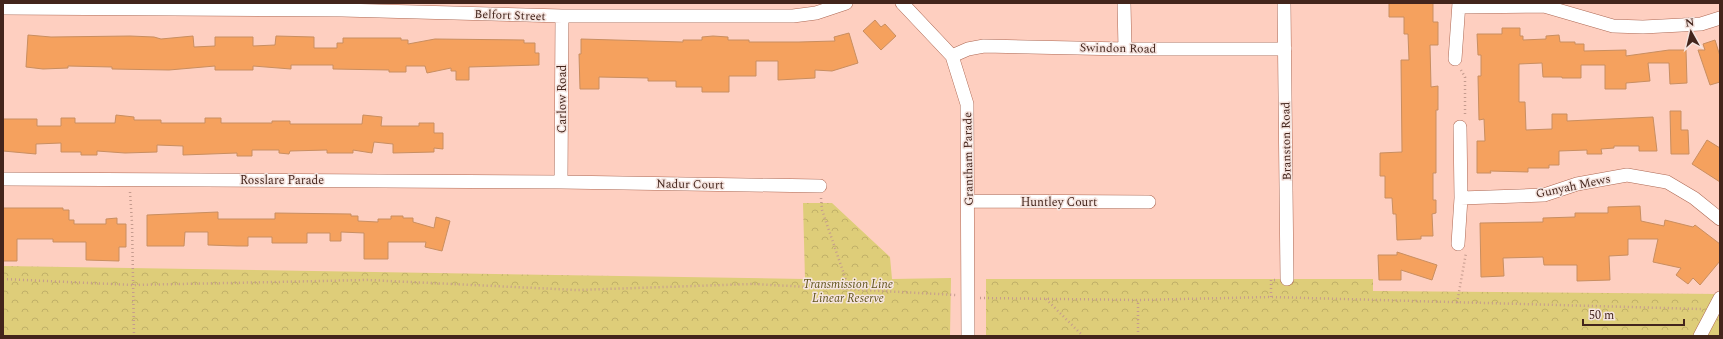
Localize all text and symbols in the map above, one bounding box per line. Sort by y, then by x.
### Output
street label: Belfort Street [474,5,546,26]
north arrow [1671,12,1711,52]
text: N [1684,14,1695,32]
street label: Swindon Road [1080,38,1157,59]
street label: Carlow Road [553,64,572,133]
street label: Branston Road [1276,101,1297,180]
street label: Grantham Parade [958,112,979,206]
street label: Gunyah Mews [1534,169,1612,204]
street label: Rosslare Parade [240,171,324,190]
street label: Nadur Court [656,174,724,195]
street label: Huntley Court [1021,193,1097,212]
park label: Transmission Line Linear Reserve [803,275,893,308]
scale bar [1583,301,1684,327]
text: 50 m [1589,306,1614,325]

